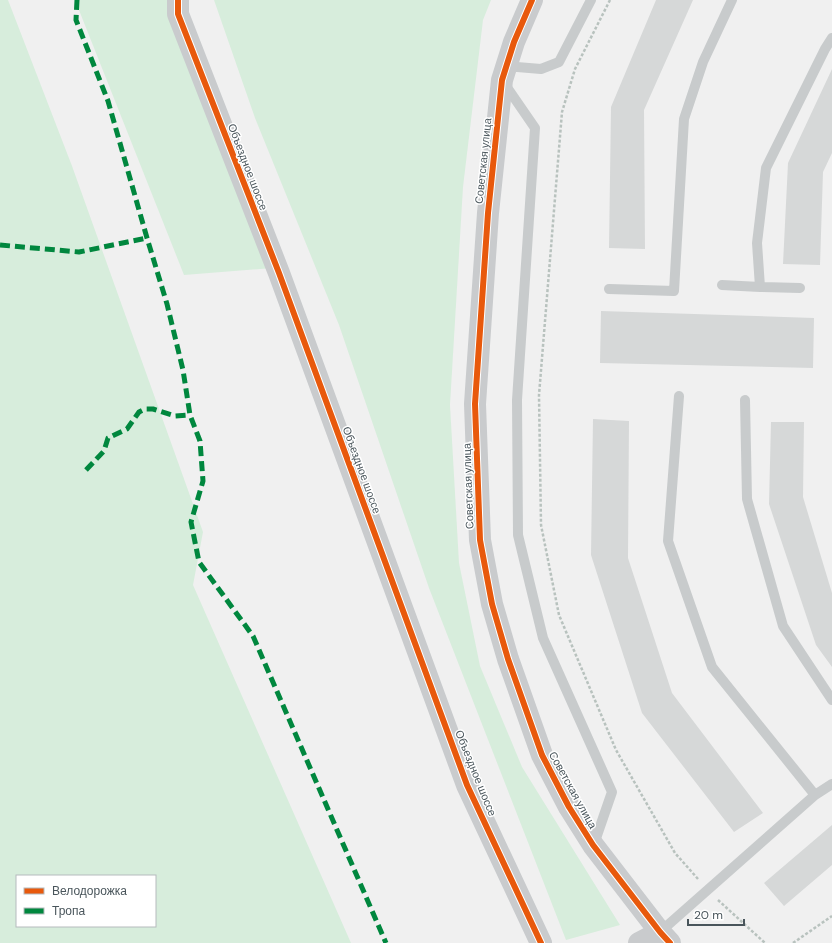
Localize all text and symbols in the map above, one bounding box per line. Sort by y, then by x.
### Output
street label: Советская улица [472,117,495,205]
street label: Объездное шоссе [225,122,271,212]
street label: Объездное шоссе [340,424,384,516]
street label: Советская улица [459,442,477,529]
street label: Объездное шоссе [452,728,500,818]
street label: Советская улица [546,749,600,832]
legend [16,875,156,927]
text: Велодорожка [52,883,127,899]
scale bar [688,901,744,927]
text: Тропа [52,903,86,919]
text: 20 m [694,907,723,923]

